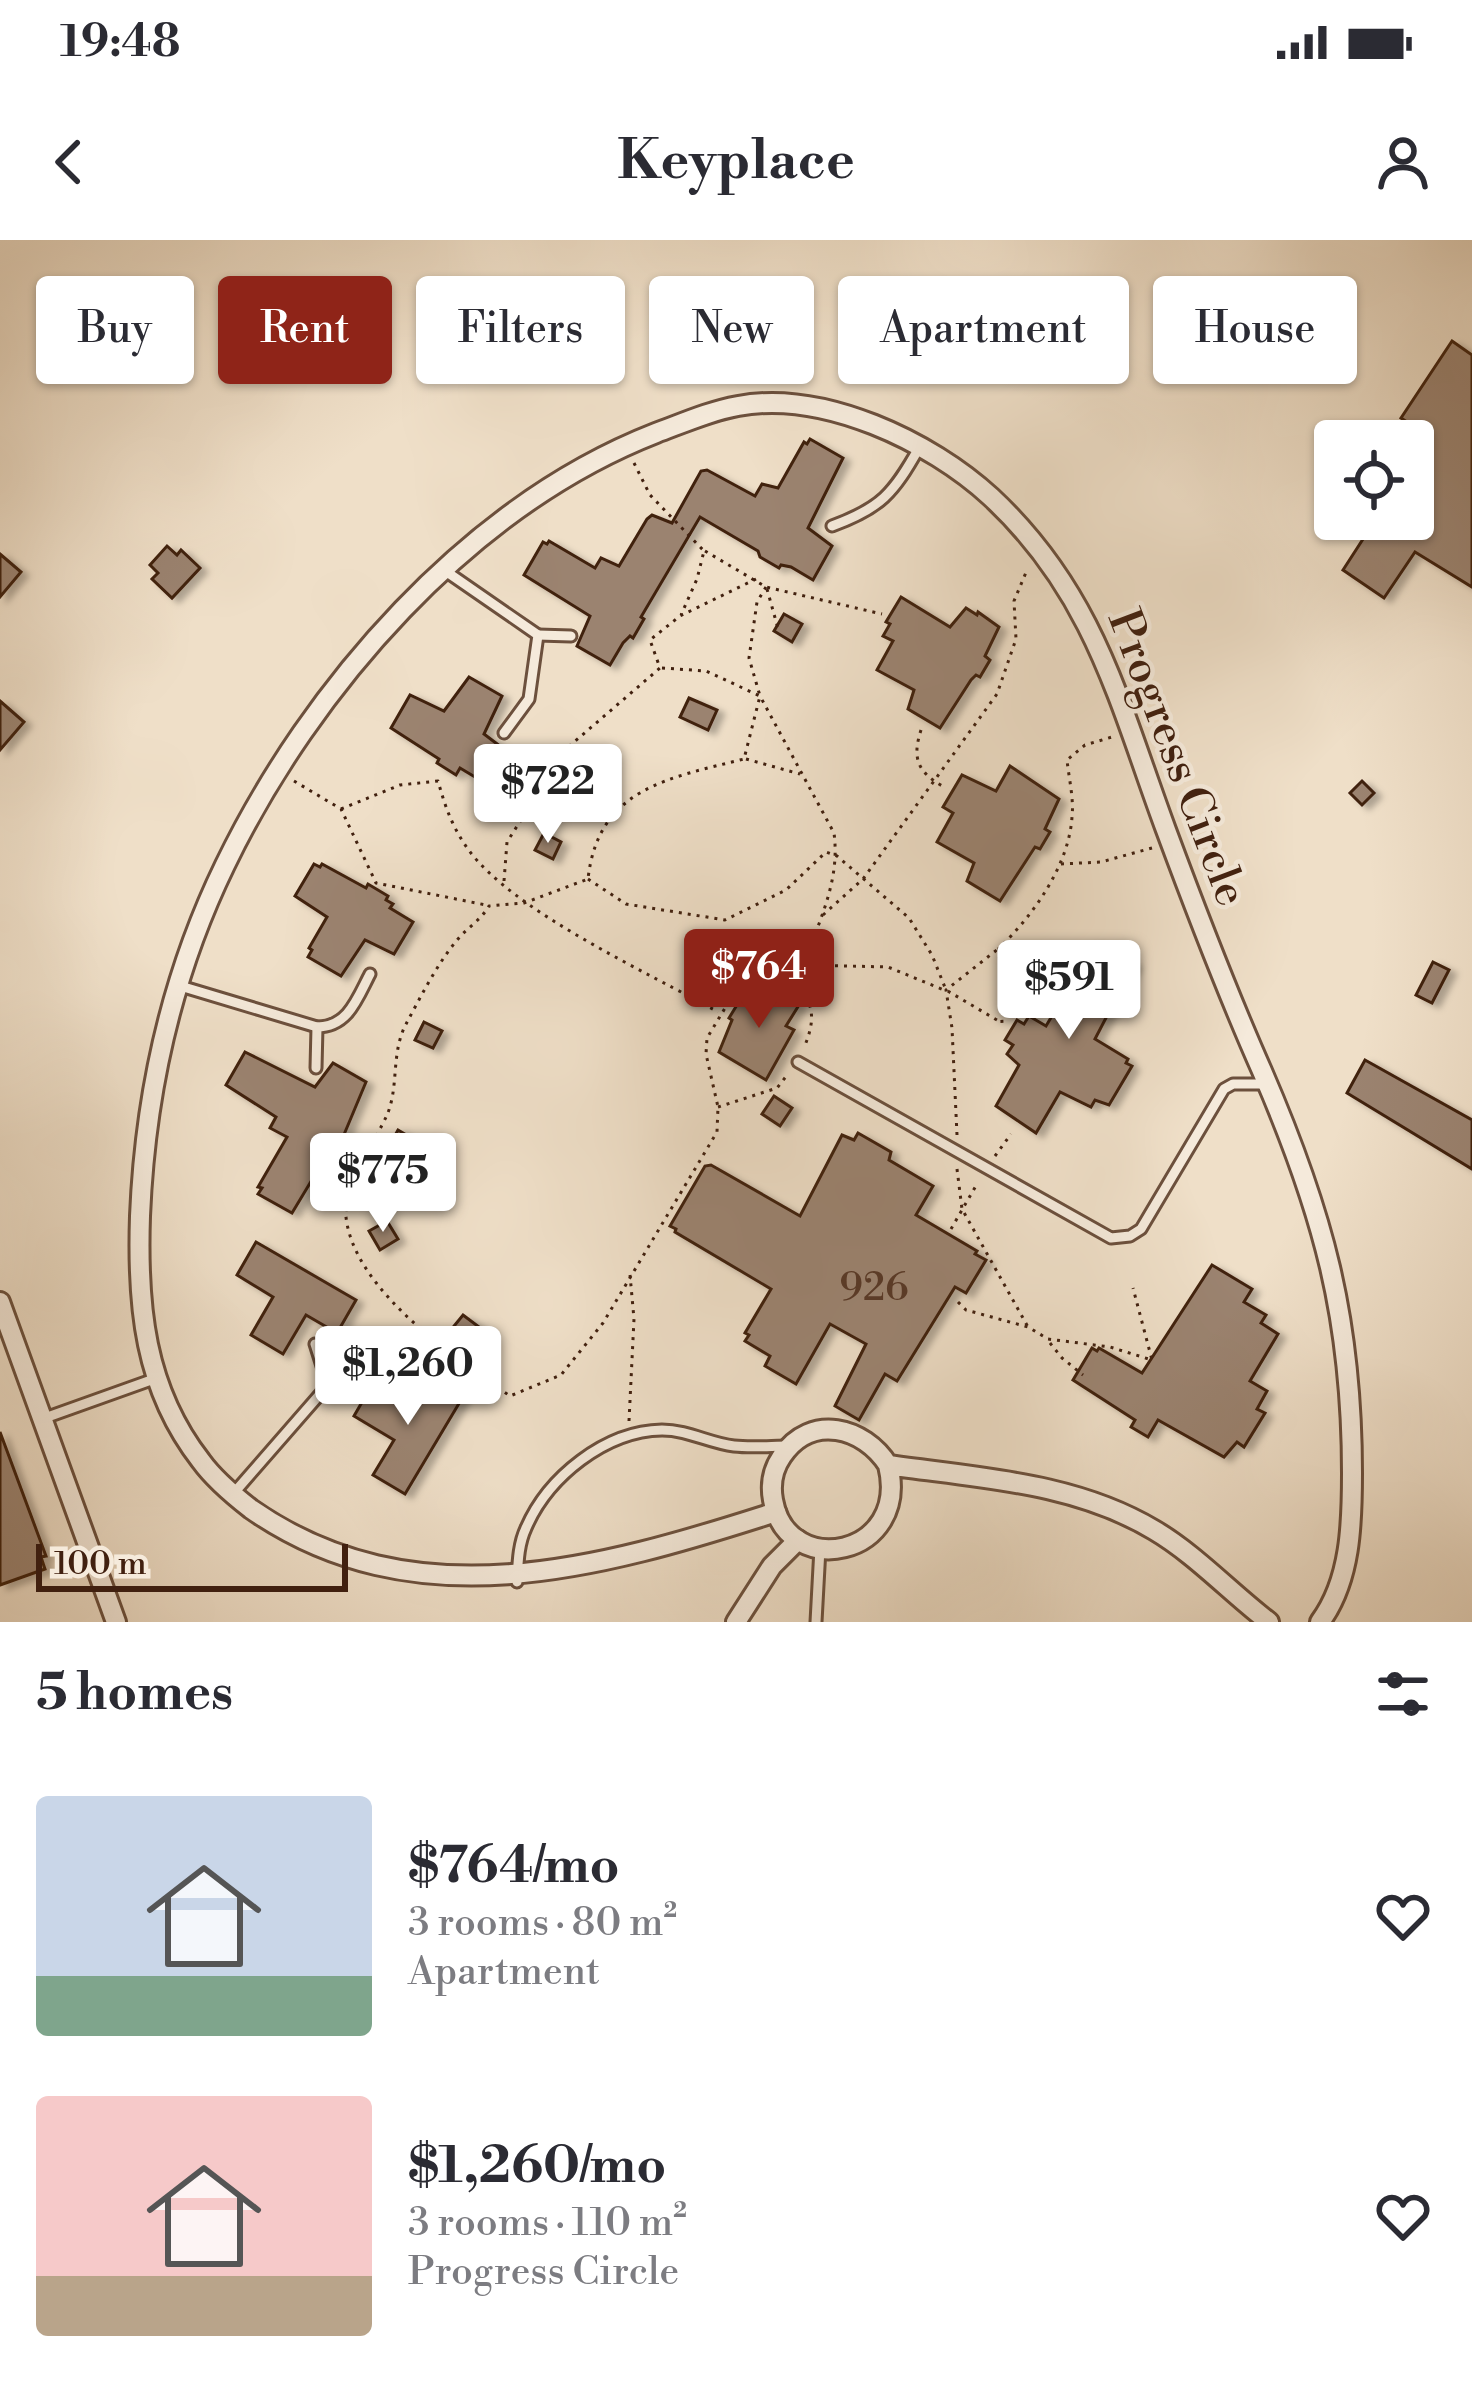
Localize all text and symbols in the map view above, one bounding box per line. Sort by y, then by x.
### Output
text: 19:48 [60,14,180,71]
text: Keyplace [617,128,855,196]
icon: back [36,129,102,195]
icon: person [1370,129,1436,195]
chip: Buy [36,276,194,384]
chip: Rent [218,276,392,384]
chip: Filters [416,276,625,384]
chip: New [649,276,814,384]
chip: Apartment [838,276,1129,384]
chip: House [1153,276,1357,384]
map controls [1314,420,1434,540]
button: locate [1314,420,1434,540]
street label: Progress Circle [1094,602,1259,914]
pin: $722 [477,744,619,846]
text: $722 [501,758,595,807]
pin: $764 [688,929,830,1031]
pin: $591 [998,940,1140,1042]
text: $764 [711,943,807,992]
text: $591 [1024,954,1114,1003]
pin: $775 [312,1133,454,1235]
text: $775 [337,1147,429,1196]
house number: 926 [839,1264,909,1313]
pin: $1,260 [310,1326,506,1428]
text: $1,260 [342,1340,474,1389]
scale bar [36,1538,348,1591]
text: 100 m [54,1544,147,1585]
icon: filters [1370,1661,1436,1727]
text: 5 homes [36,1662,233,1726]
text: $764/mo [408,1835,620,1899]
icon: home [132,1844,276,1988]
icon: heart [1370,1883,1436,1949]
text: 3 rooms · 80 m² [408,1899,677,1948]
text: Apartment [408,1948,600,1997]
text: $1,260/mo [408,2135,666,2199]
icon: home [132,2144,276,2288]
icon: heart [1370,2183,1436,2249]
text: 3 rooms · 110 m² [408,2199,687,2248]
text: Progress Circle [408,2248,679,2297]

